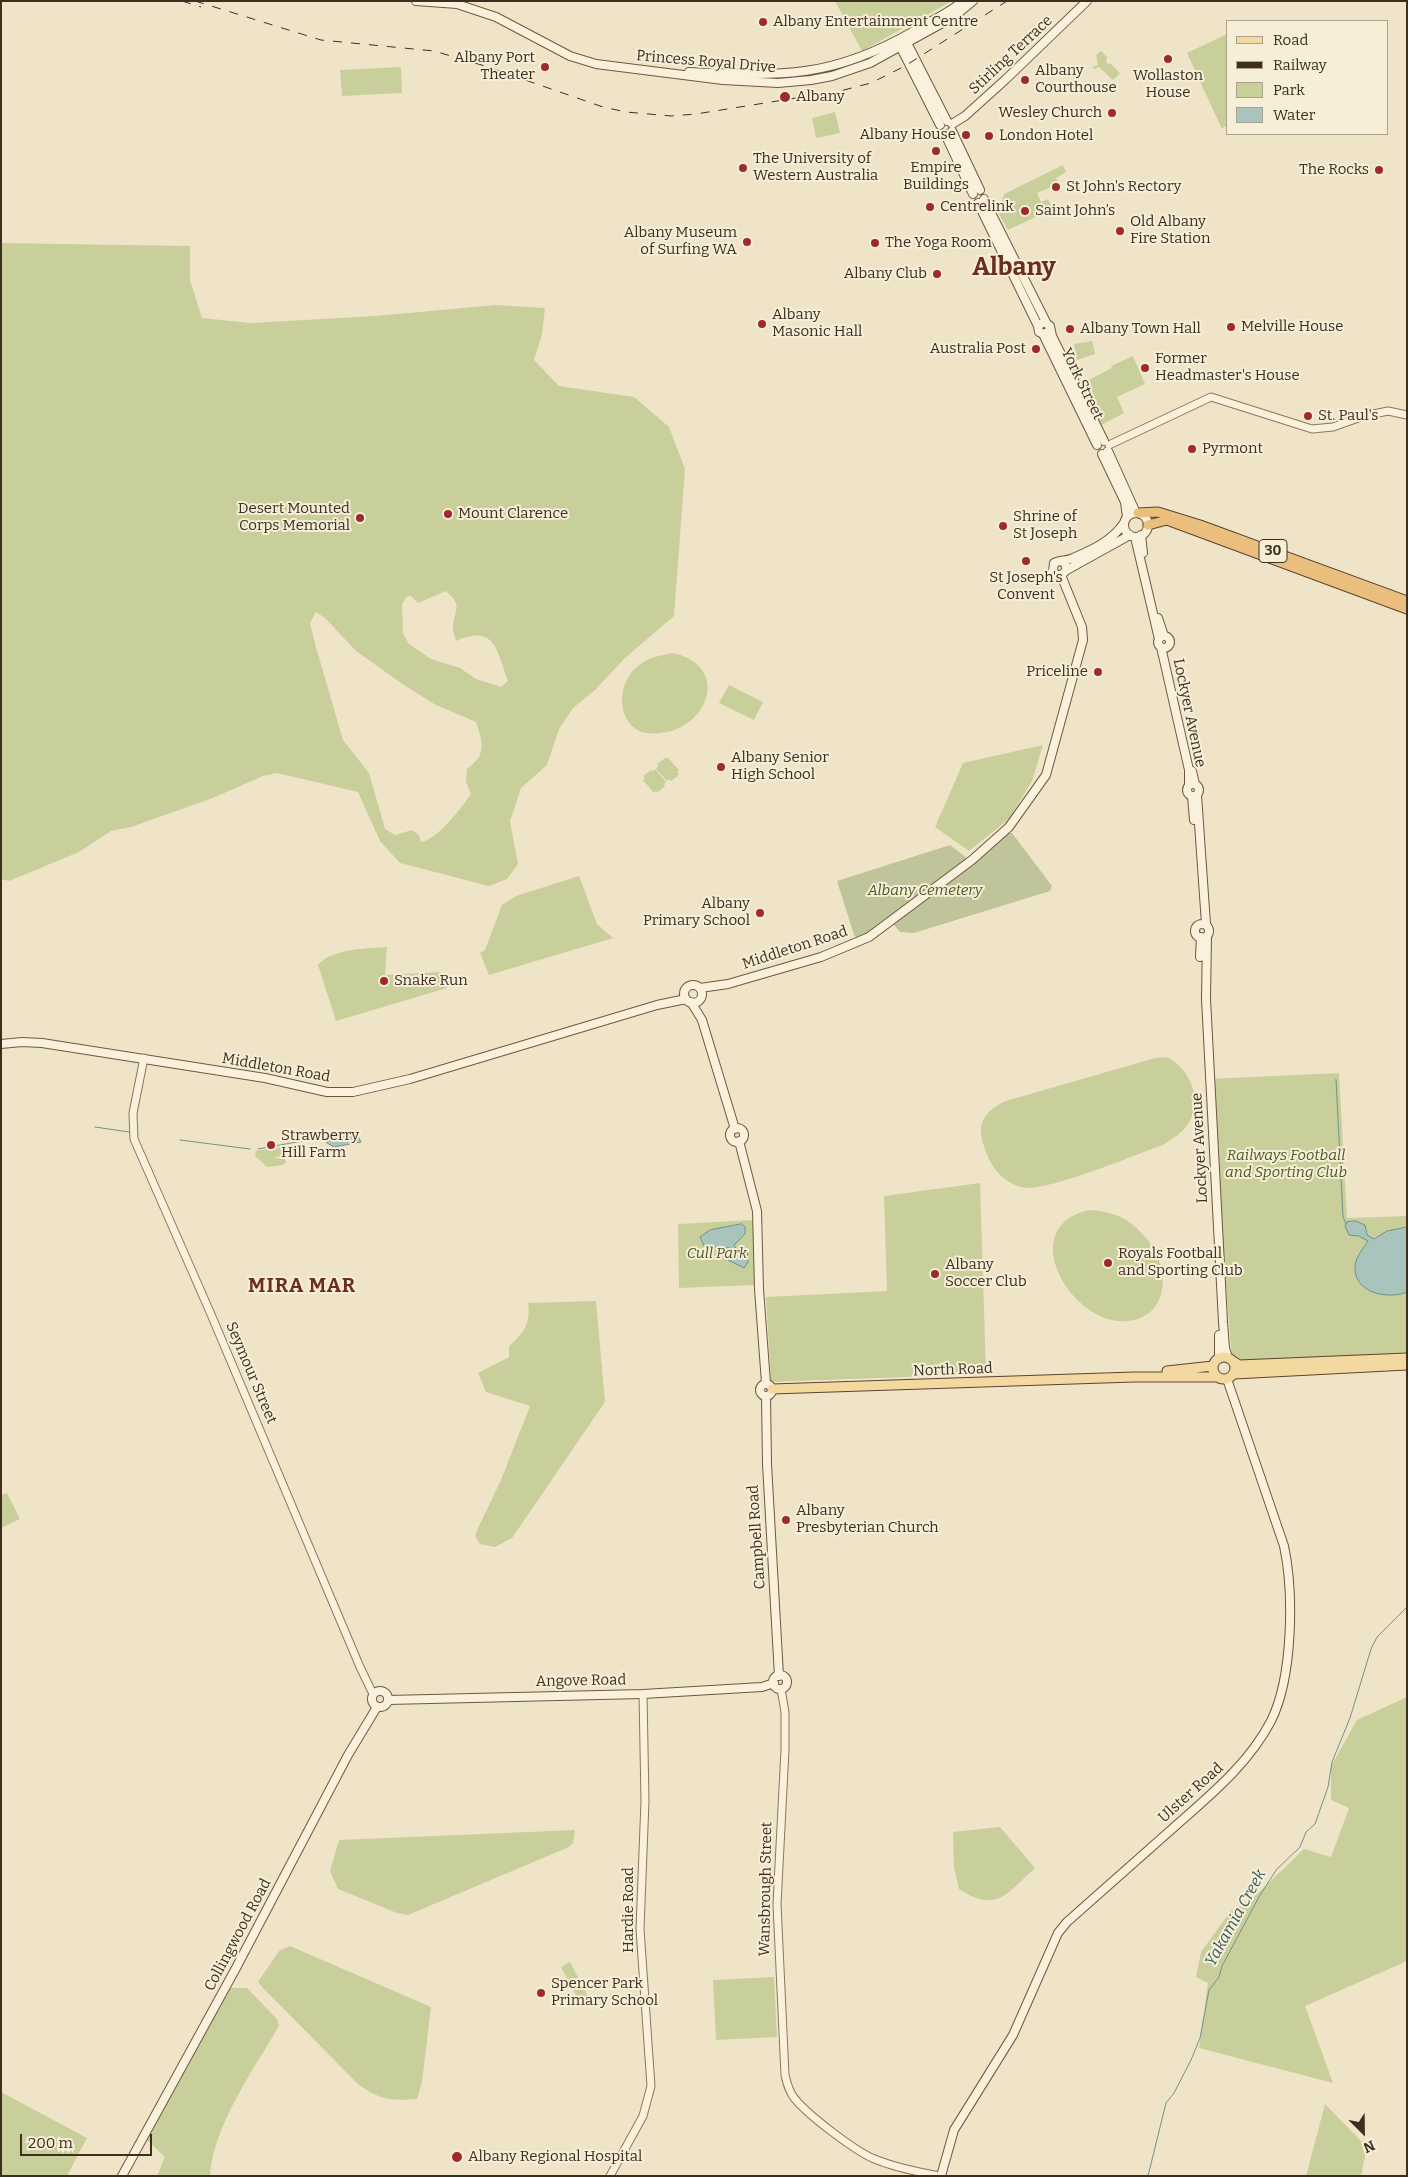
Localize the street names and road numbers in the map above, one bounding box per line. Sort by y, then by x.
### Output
street label: Stirling Terrace [966,12,1056,98]
street label: Princess Royal Drive [635,47,777,77]
street label: York Street [1057,345,1107,423]
road number: 30 [1259,540,1287,562]
street label: Lockyer Avenue [1169,657,1209,769]
street label: Middleton Road [740,922,850,974]
street label: Middleton Road [220,1050,332,1086]
street label: Lockyer Avenue [1188,1092,1212,1204]
street label: Seymour Street [221,1319,281,1427]
street label: North Road [913,1360,993,1380]
street label: Campbell Road [744,1484,770,1590]
street label: Angove Road [536,1671,626,1691]
street label: Ulster Road [1155,1759,1227,1827]
street label: Wansbrough Street [756,1821,776,1957]
street label: Hardie Road [620,1867,638,1953]
street label: Collingwood Road [201,1876,275,1994]

